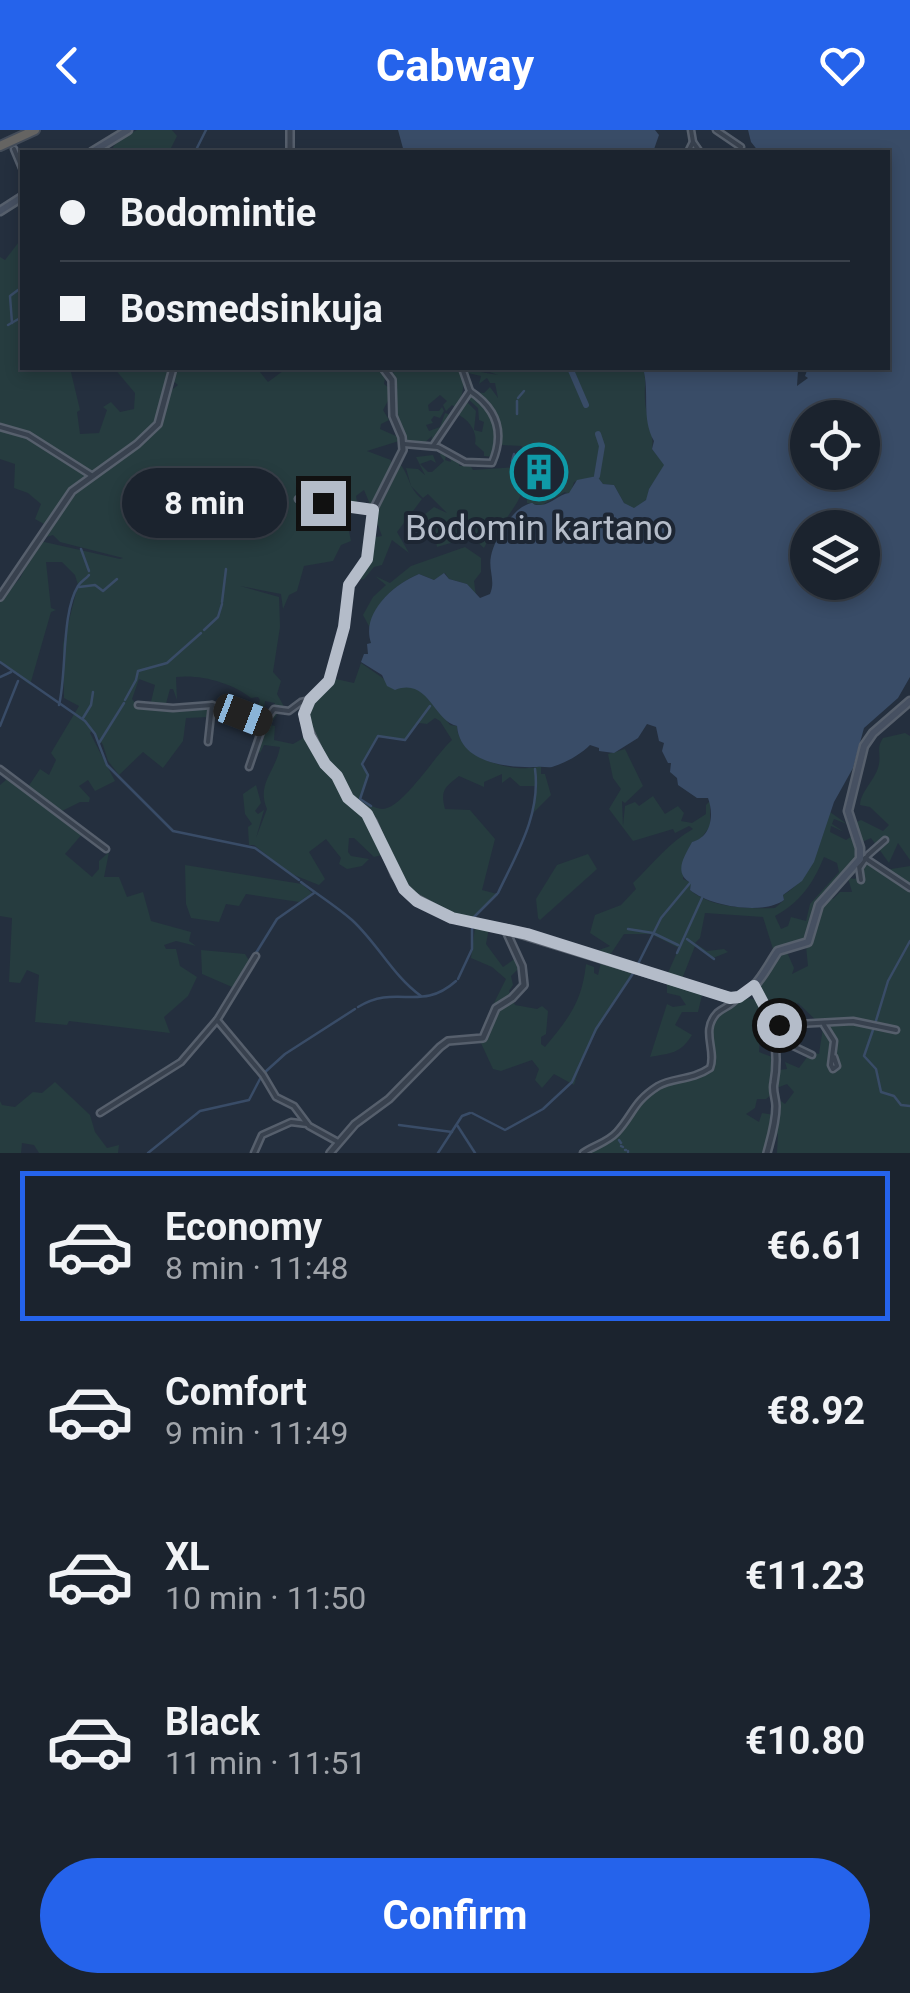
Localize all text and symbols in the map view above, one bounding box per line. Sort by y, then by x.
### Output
icon: back [40,38,95,93]
icon: heart [815,38,870,93]
text: Cabway [376,39,534,92]
text: Bodomintie [120,191,316,235]
text: Bosmedsinkuja [120,287,383,331]
map controls [790,400,880,600]
button: locate [790,400,880,490]
building icon: Bodomin kartano [509,442,569,502]
callout: 8 min [123,468,288,538]
route end [301,481,346,526]
text: 8 min [164,484,245,522]
place label: Bodomin kartano [405,508,673,549]
button: layers [790,510,880,600]
car [210,690,276,740]
route start [757,1003,802,1048]
icon: car [45,1201,135,1291]
text: Economy [165,1205,322,1249]
text: €6.61 [767,1224,865,1268]
text: 8 min · 11:48 [165,1249,348,1287]
icon: car [45,1366,135,1456]
text: Comfort [165,1370,307,1414]
text: €8.92 [767,1389,865,1433]
text: 9 min · 11:49 [165,1414,348,1452]
icon: car [45,1531,135,1621]
text: XL [165,1535,210,1579]
text: €11.23 [745,1554,865,1598]
text: 10 min · 11:50 [165,1579,366,1617]
icon: car [45,1696,135,1786]
text: Black [165,1700,260,1744]
text: €10.80 [745,1719,865,1763]
text: 11 min · 11:51 [165,1744,366,1782]
button: Confirm [40,1858,870,1973]

